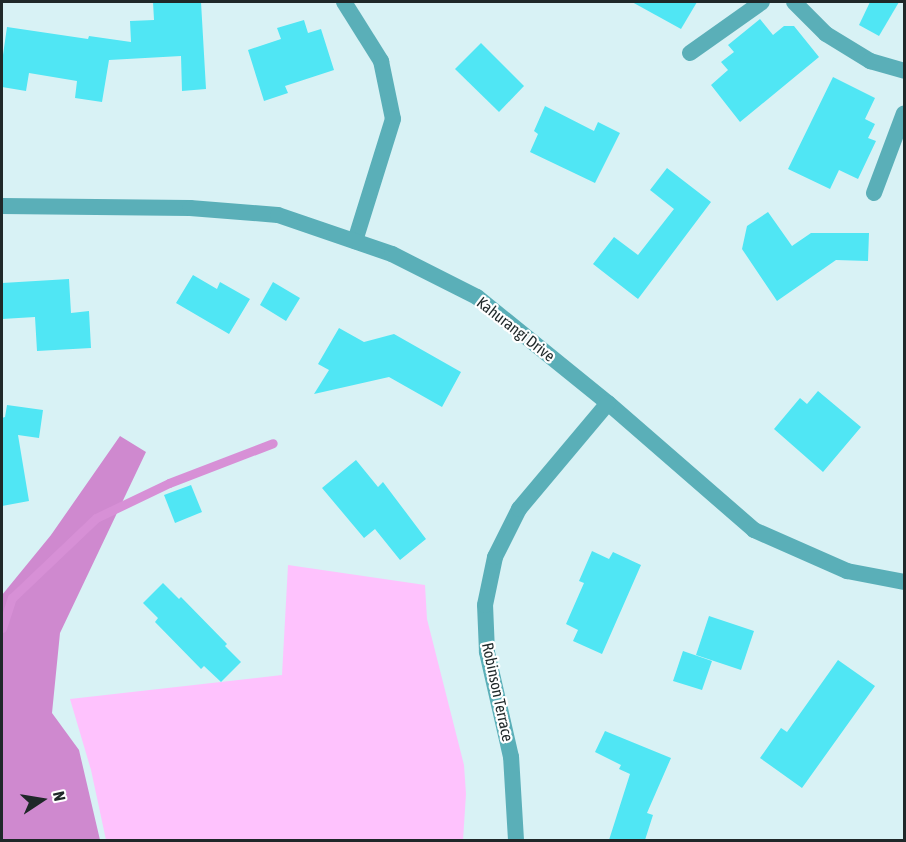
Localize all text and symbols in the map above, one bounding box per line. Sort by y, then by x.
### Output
street label: Kahurangi Drive [473,293,559,365]
street label: Robinson Terrace [478,641,518,743]
north arrow [12,770,72,830]
text: N [50,790,69,803]

